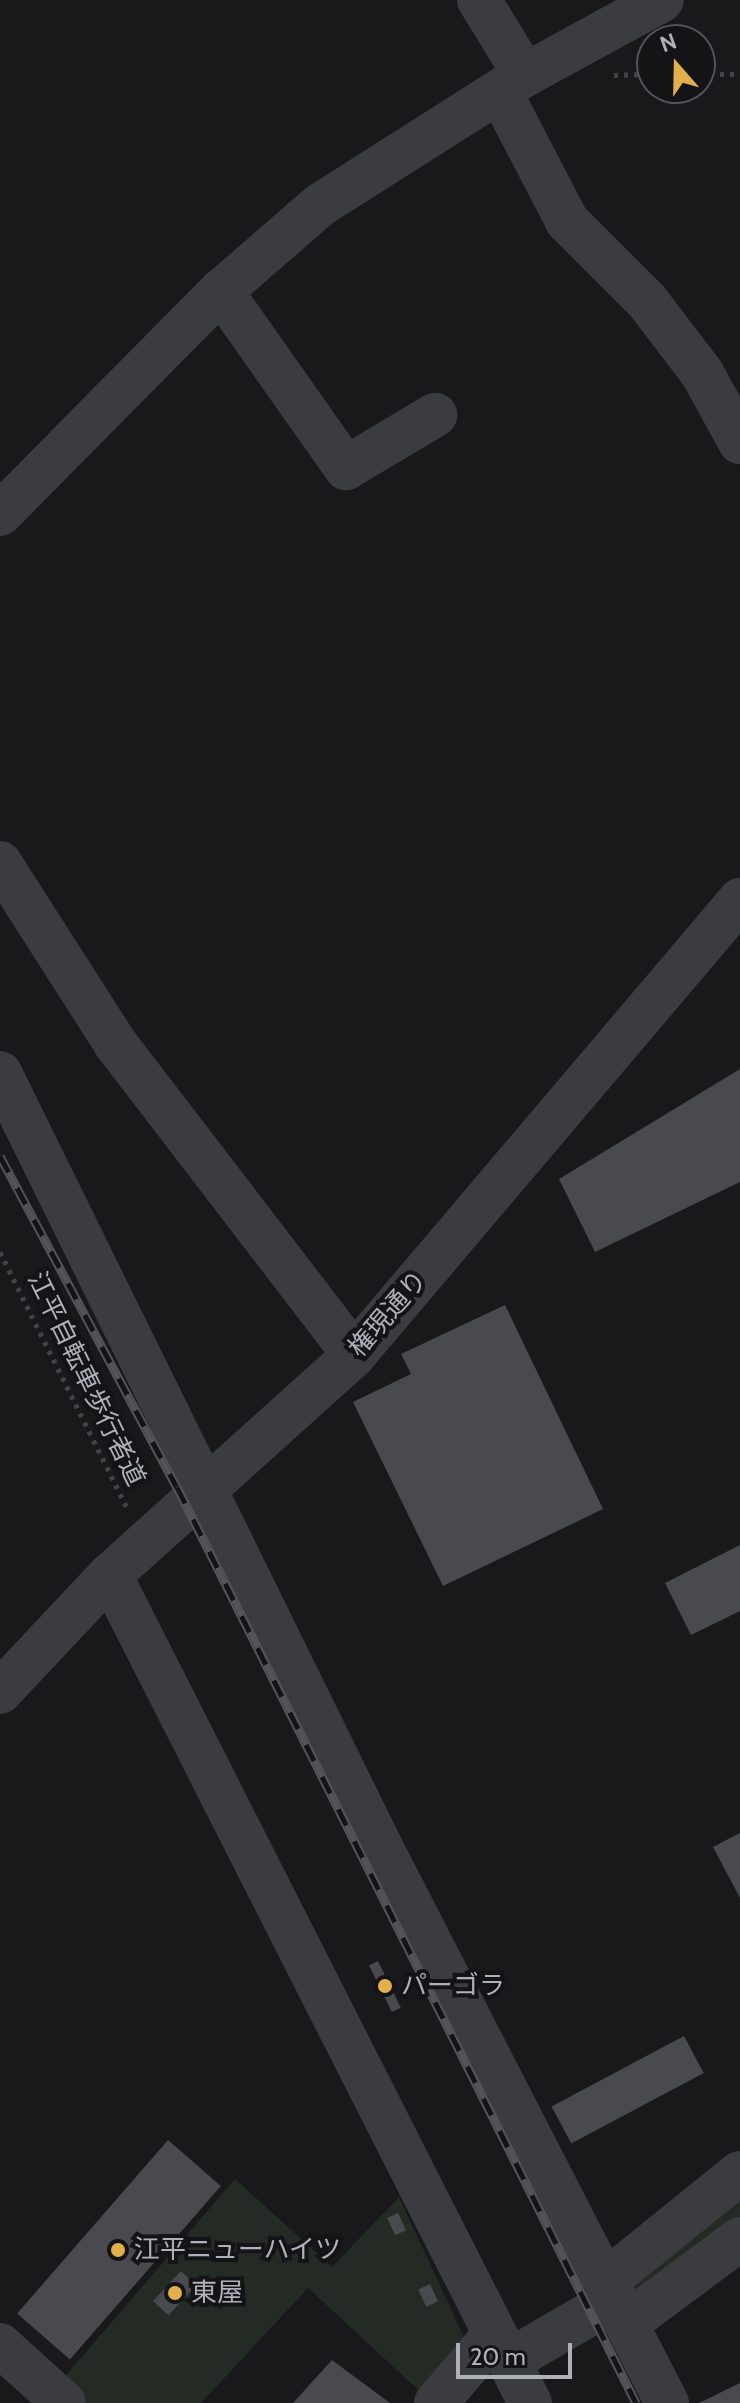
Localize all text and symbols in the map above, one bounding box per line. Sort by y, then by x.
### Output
north arrow [636,24,716,104]
text: N [656,28,680,58]
street label: 権現通り [342,1265,434,1363]
street label: 江平自転車歩行者道 [21,1267,151,1491]
place label: パーゴラ [401,1970,505,2002]
marker: パーゴラ [376,1977,394,1995]
place label: 江平ニューハイツ [134,2234,342,2266]
marker: 江平ニューハイツ [109,2241,127,2259]
place label: 東屋 [191,2277,243,2309]
marker: 東屋 [166,2284,184,2302]
scale bar [460,2327,576,2377]
text: 20 m [470,2342,526,2371]

